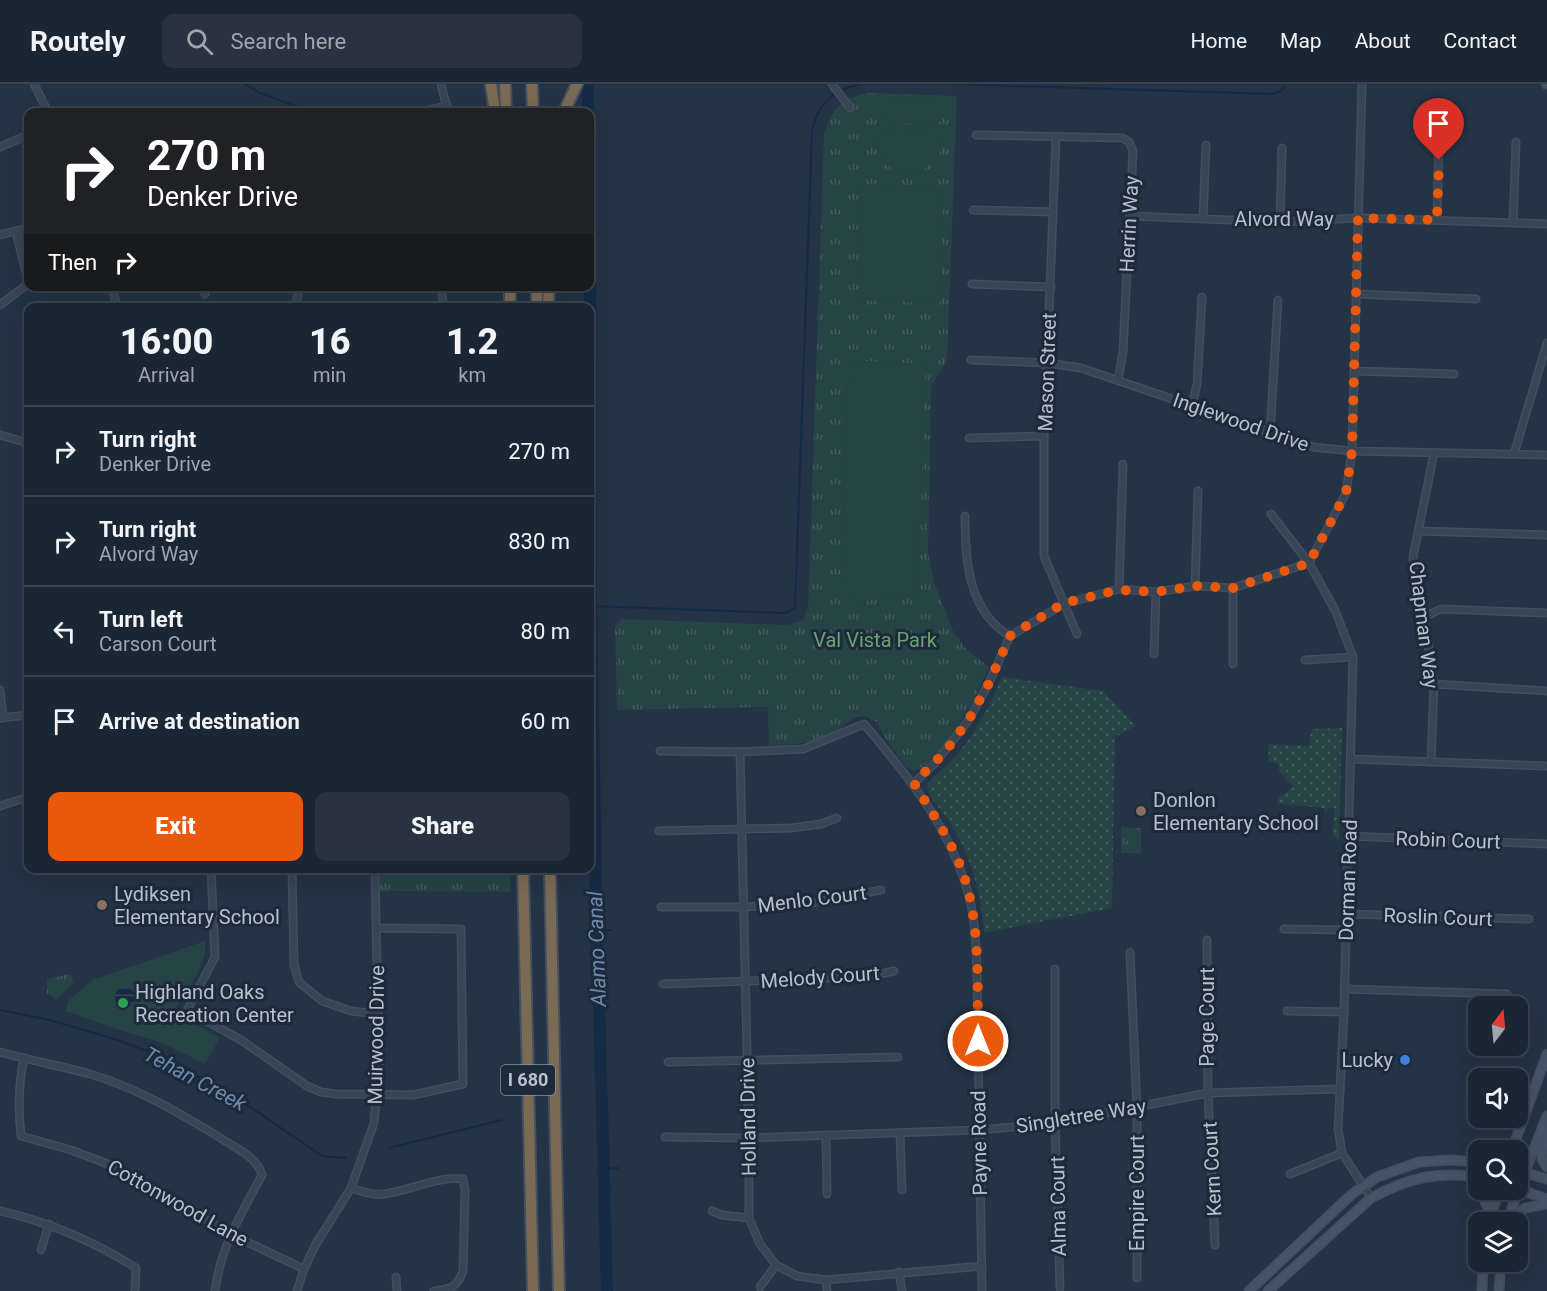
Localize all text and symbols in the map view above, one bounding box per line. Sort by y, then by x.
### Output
search box [162,14,582,68]
text: Routely [30,25,126,58]
icon: search [183,25,216,58]
text: Search here [231,29,346,54]
text: Home [1191,29,1247,53]
text: Map [1280,29,1322,53]
text: About [1355,29,1411,53]
text: Contact [1444,29,1517,53]
pin [1413,98,1464,160]
icon: arrive [1422,107,1455,140]
text: 270 m [147,131,266,180]
icon: right [48,132,126,210]
street label: Herrin Way [1114,174,1144,273]
text: Denker Drive [147,181,298,213]
street label: Alvord Way [1234,207,1334,231]
icon: right [109,246,142,279]
text: Then [48,250,97,275]
street label: Mason Street [1033,312,1061,432]
text: 16:00 [120,321,213,363]
text: 16 [309,321,350,363]
text: 1.2 [446,321,498,363]
text: Arrival [138,363,195,387]
text: min [313,363,346,387]
text: km [458,363,486,387]
street label: Inglewood Drive [1170,388,1312,456]
text: Turn right [99,427,196,452]
icon: right [48,435,81,468]
text: 270 m [508,439,570,464]
text: Denker Drive [99,452,211,476]
text: Turn right [99,517,196,542]
icon: right [48,525,81,558]
text: 830 m [508,529,570,554]
text: Alvord Way [99,542,198,566]
street label: Chapman Way [1404,560,1444,691]
text: Turn left [99,607,183,632]
icon: left [48,615,81,648]
text: 80 m [521,619,570,644]
park label: Val Vista Park [813,628,938,652]
text: Carson Court [99,632,217,656]
icon: arrive [48,705,81,738]
text: Arrive at destination [99,709,300,734]
text: 60 m [521,709,570,734]
place label: Donlon Elementary School [1153,788,1319,835]
button: Exit [48,792,303,861]
button: Share [315,792,570,861]
marker: Donlon Elementary School [1134,804,1148,818]
street label: Dorman Road [1334,819,1362,941]
street label: Robin Court [1395,826,1501,854]
street label: Menlo Court [756,880,868,918]
place label: Lydiksen Elementary School [114,882,280,929]
water label: Alamo Canal [583,890,611,1008]
marker: Lydiksen Elementary School [95,898,109,912]
street label: Roslin Court [1383,903,1493,931]
street label: Melody Court [760,961,880,993]
street label: Muirwood Drive [363,965,389,1105]
street label: Page Court [1195,967,1219,1067]
place label: Highland Oaks Recreation Center [135,980,294,1027]
marker: Highland Oaks Recreation Center [116,996,130,1010]
north arrow [1468,996,1528,1056]
map controls [1468,996,1528,1272]
position arrow [946,1009,1010,1073]
water label: Tehan Creek [140,1042,251,1116]
place label: Lucky [1342,1048,1394,1072]
marker: Lucky [1398,1053,1412,1067]
street label: Holland Drive [735,1058,761,1176]
road number: I 680 [501,1065,555,1095]
button: sound [1468,1068,1528,1128]
street label: Payne Road [966,1090,992,1196]
street label: Singletree Way [1014,1094,1148,1138]
street label: Kern Court [1198,1121,1226,1217]
street label: Empire Court [1125,1135,1149,1251]
button: search [1468,1140,1528,1200]
street label: Cottonwood Lane [103,1154,253,1252]
street label: Alma Court [1045,1156,1071,1256]
button: layers [1468,1212,1528,1272]

